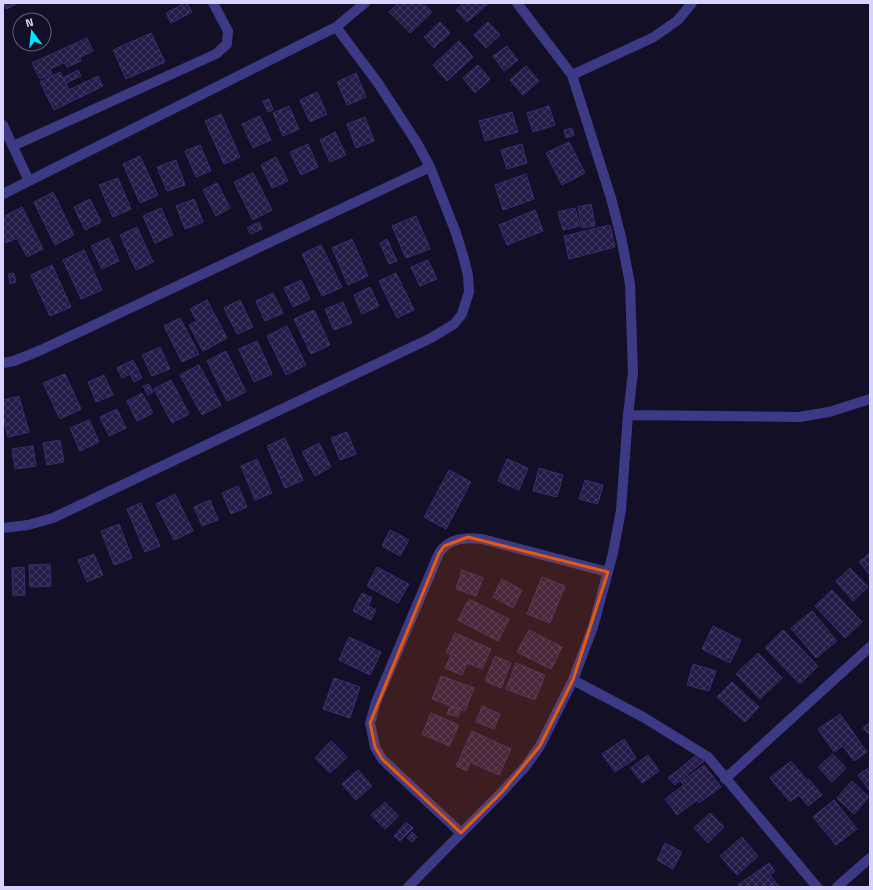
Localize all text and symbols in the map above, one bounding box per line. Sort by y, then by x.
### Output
north arrow [12,12,52,52]
text: N [24,14,35,31]

